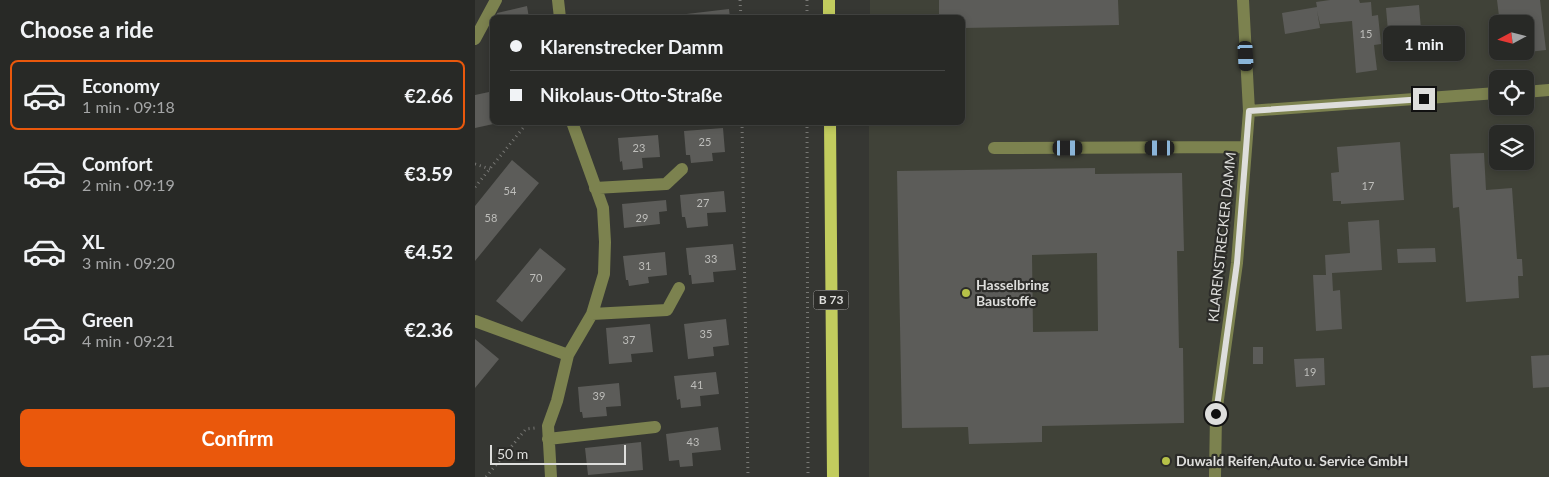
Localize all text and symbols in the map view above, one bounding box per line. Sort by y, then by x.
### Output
north arrow [1489,15,1534,60]
map controls [1489,15,1534,170]
text: Choose a ride [20,16,154,43]
house number: 15 [1360,27,1372,40]
callout: 1 min [1383,27,1465,62]
text: 1 min [1404,34,1444,53]
text: Klarenstrecker Damm [540,35,723,58]
car [1237,41,1254,71]
button: locate [1489,70,1534,115]
icon: car [22,73,67,118]
text: Economy [82,74,160,97]
text: Nikolaus-Otto-Straße [540,83,722,106]
text: €2.66 [404,84,453,107]
route end [1413,88,1435,110]
text: 1 min · 09:18 [82,97,175,116]
button: layers [1489,125,1534,170]
house number: 25 [699,135,711,148]
house number: 23 [633,141,645,154]
car [1053,141,1083,156]
car [1145,141,1175,156]
icon: car [22,151,67,196]
street label: KLARENSTRECKER DAMM [1204,151,1239,323]
text: Comfort [82,152,153,175]
text: €3.59 [404,162,453,185]
text: 2 min · 09:19 [82,175,175,194]
house number: 17 [1362,179,1374,192]
house number: 54 [504,184,517,197]
house number: 27 [697,196,709,209]
house number: 58 [485,211,497,224]
house number: 29 [636,211,648,224]
icon: car [22,229,67,274]
text: XL [82,230,105,253]
text: €4.52 [404,240,453,263]
house number: 33 [705,252,717,265]
text: 3 min · 09:20 [82,253,175,272]
house number: 31 [639,259,651,272]
house number: 70 [530,271,543,284]
place label: Hasselbring Baustoffe [976,276,1050,309]
marker: Hasselbring Baustoffe [960,287,972,299]
road number: B 73 [813,290,849,310]
icon: car [22,307,67,352]
text: Green [82,308,133,331]
text: €2.36 [404,318,453,341]
house number: 35 [700,327,712,340]
text: 4 min · 09:21 [82,331,175,350]
house number: 37 [623,333,635,346]
house number: 19 [1304,365,1316,378]
house number: 41 [691,378,703,391]
house number: 39 [593,389,605,402]
route start [1205,403,1227,425]
button: Confirm [20,409,455,467]
house number: 43 [687,435,699,448]
scale bar [490,442,626,465]
text: 50 m [497,445,528,462]
place label: Duwald Reifen,Auto u. Service GmbH [1176,452,1408,469]
marker: Duwald Reifen,Auto u. Service GmbH [1160,455,1172,467]

